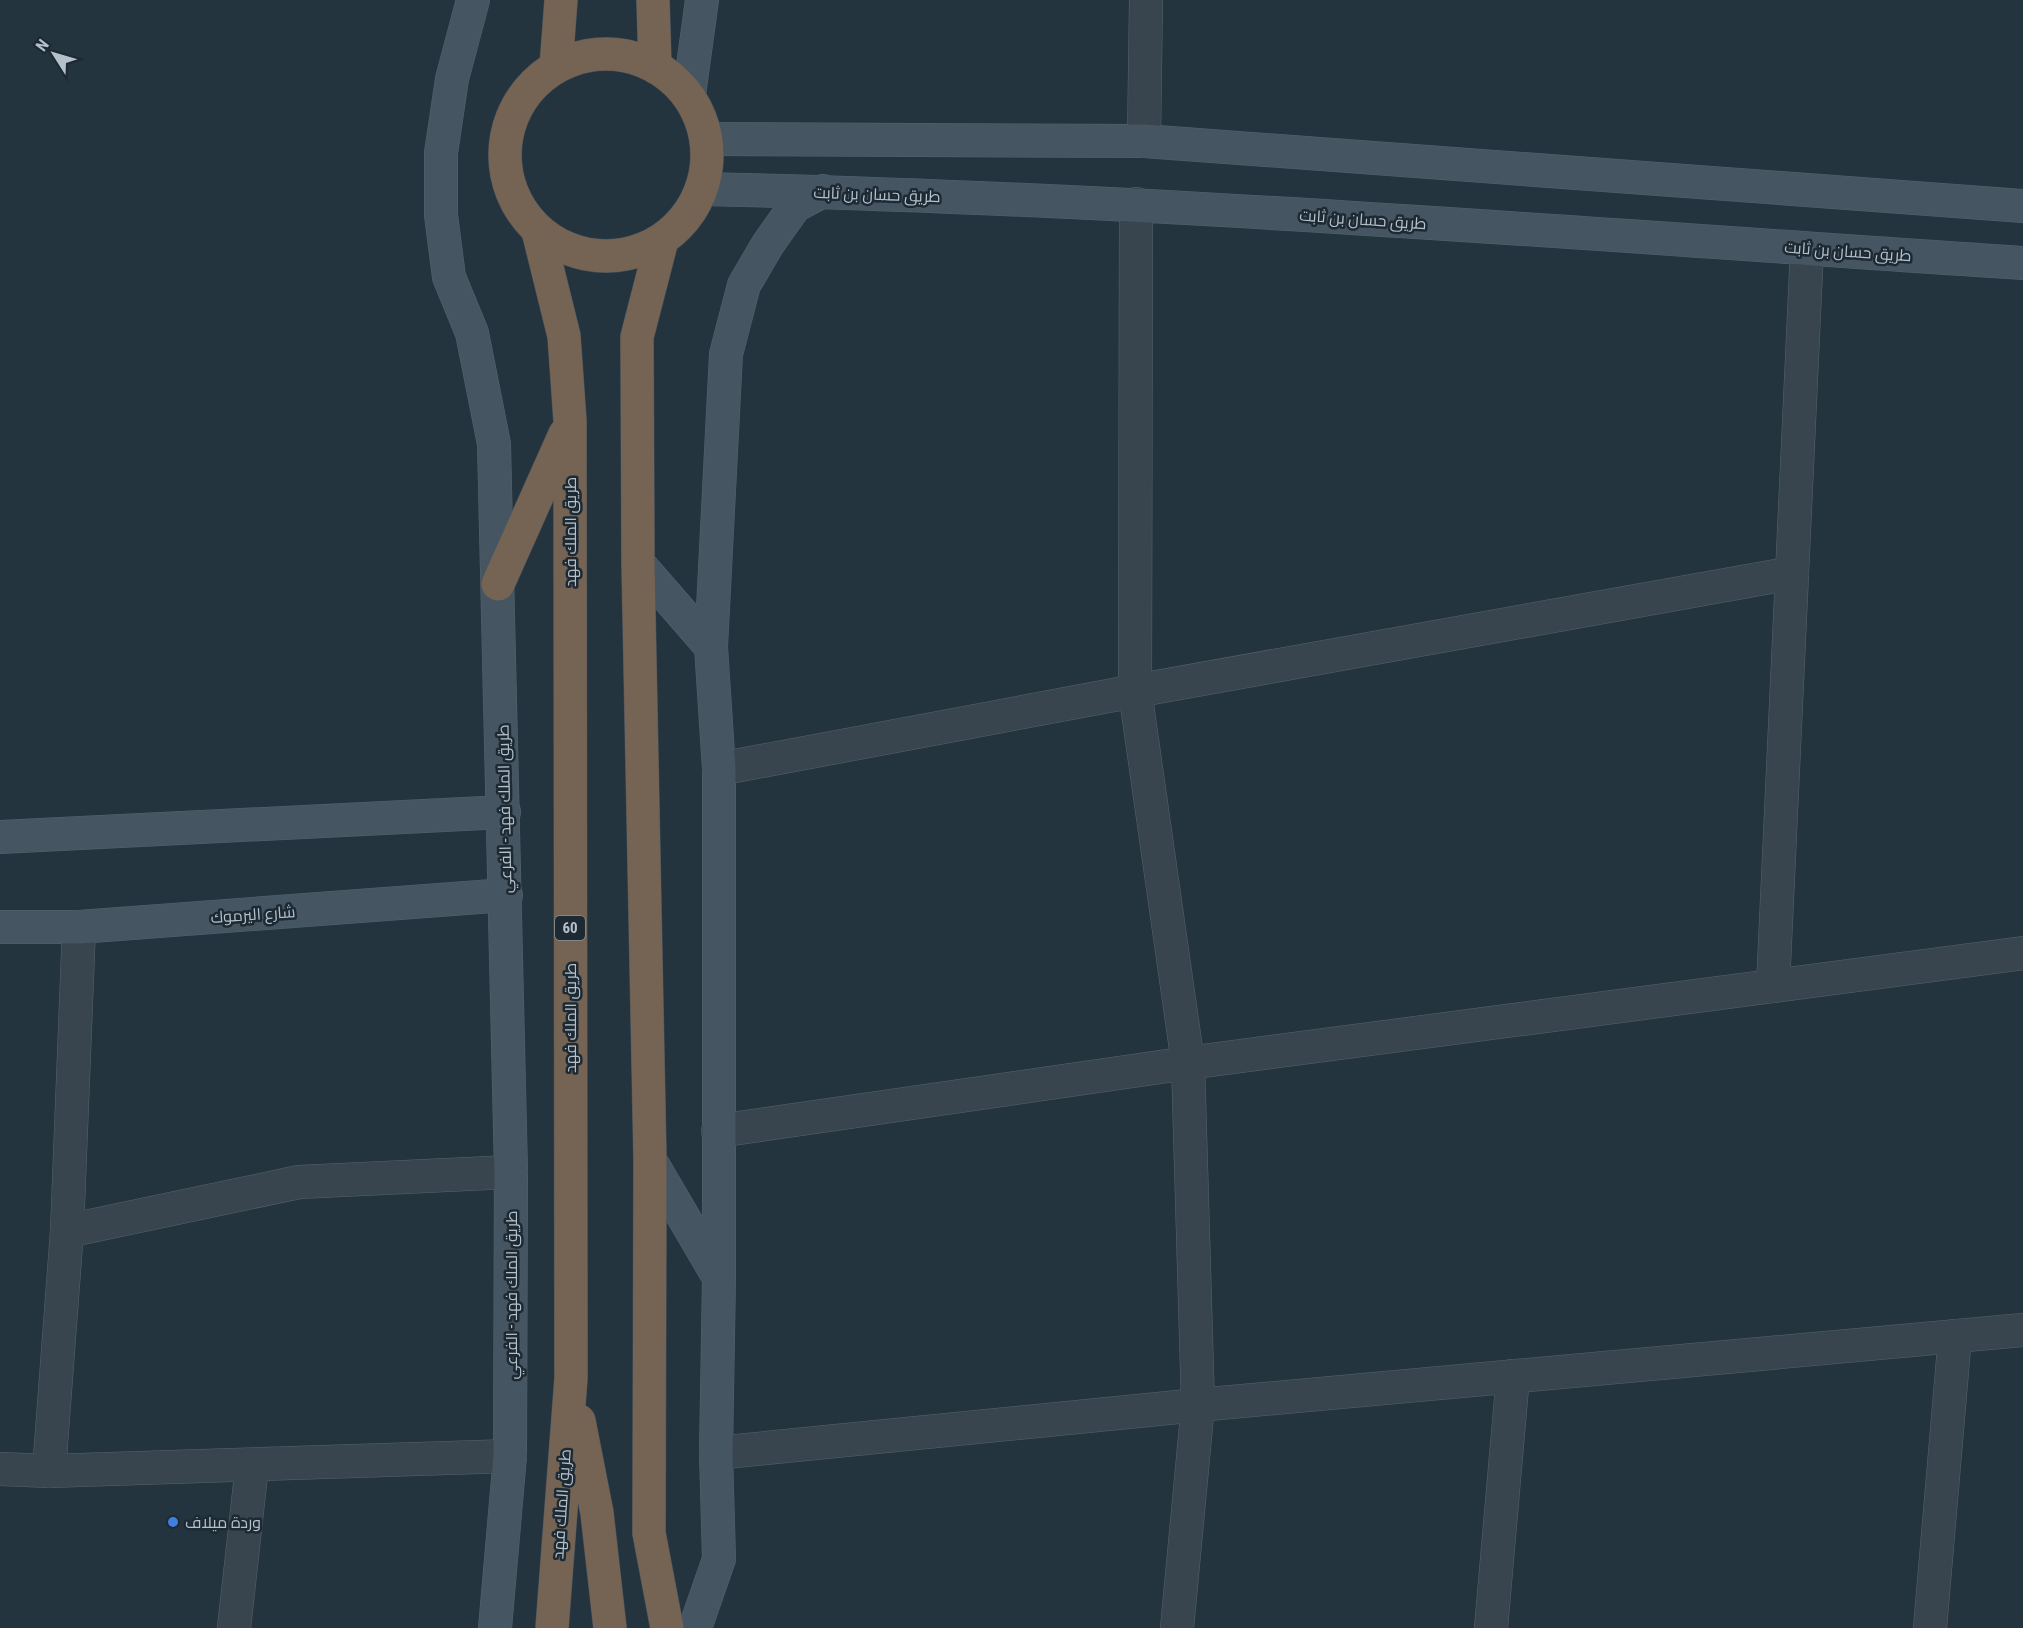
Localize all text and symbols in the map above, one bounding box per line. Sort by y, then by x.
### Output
north arrow [24,24,84,84]
text: N [32,36,53,55]
street label: طريق حسان بن ثابت [813,183,941,207]
street label: طريق حسان بن ثابت [1299,206,1427,234]
street label: طريق حسان بن ثابت [1784,238,1912,266]
street label: طريق الملك فهد [561,477,581,587]
street label: طريق الملك فهد - الفرعي [494,724,519,894]
street label: شارع اليرموك [210,902,296,929]
road number: 60 [555,916,585,940]
street label: طريق الملك فهد [561,963,581,1073]
street label: طريق الملك فهد - الفرعي [502,1211,525,1379]
street label: طريق الملك فهد [548,1448,576,1560]
place label: وردة ميلاف [185,1513,261,1532]
marker: وردة ميلاف [166,1515,180,1529]

